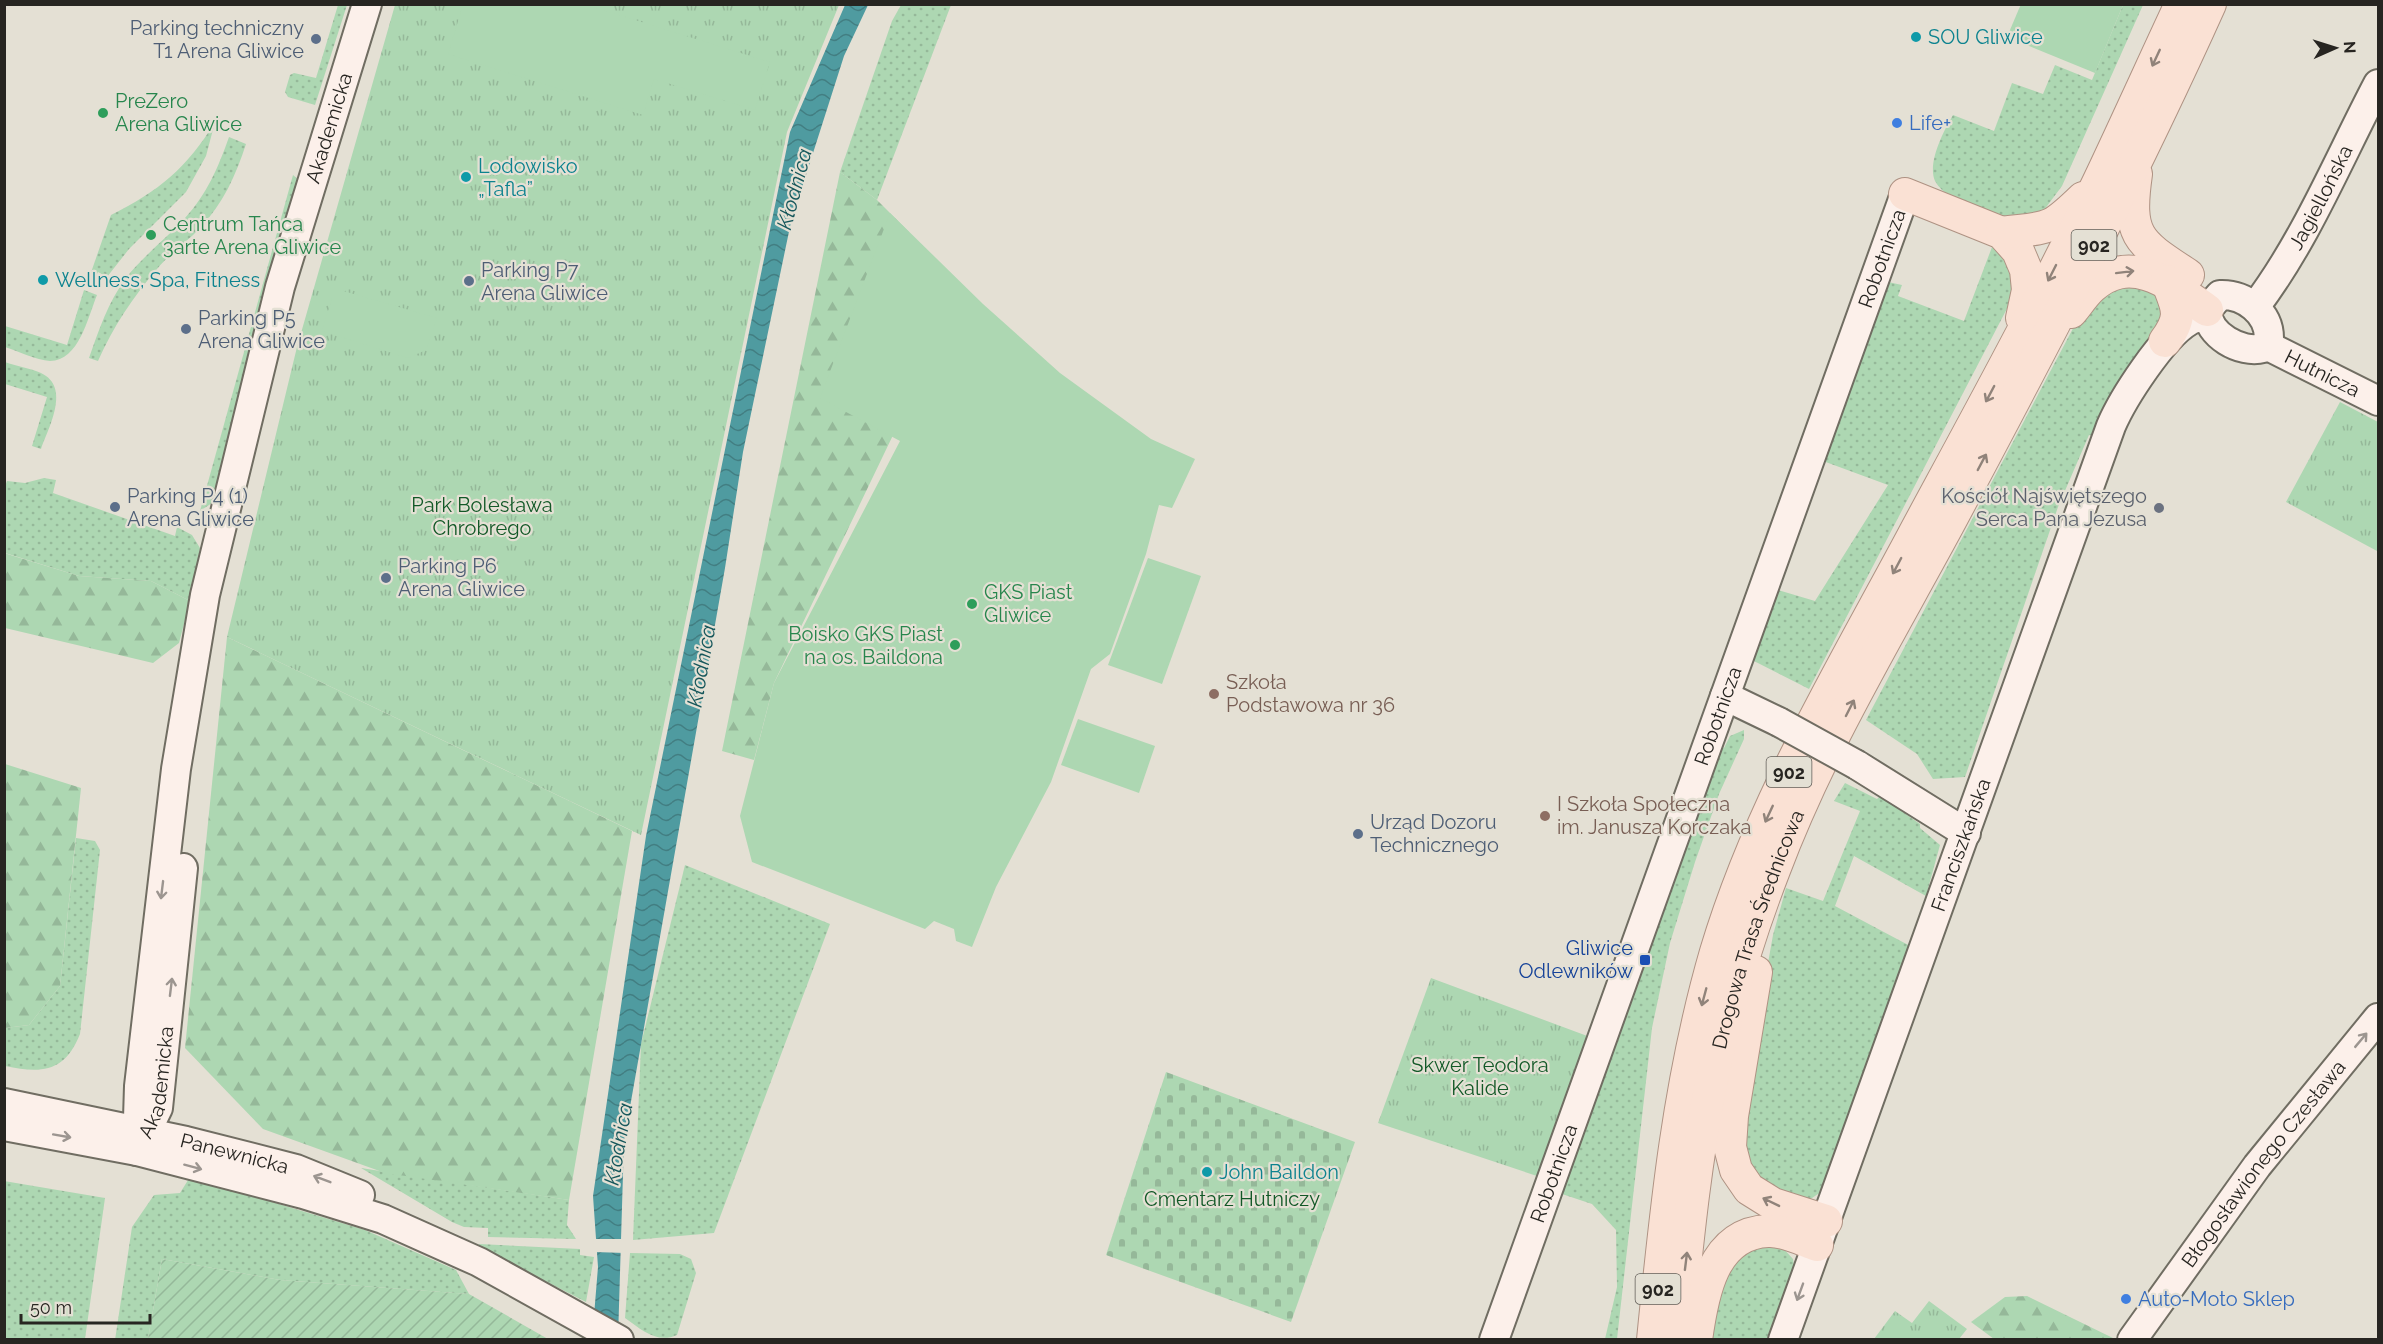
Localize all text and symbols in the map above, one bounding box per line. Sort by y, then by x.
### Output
place label: Parking techniczny T1 Arena Gliwice [130,16,304,63]
north arrow [2305,18,2365,78]
place label: SOU Gliwice [1928,25,2043,49]
marker: SOU Gliwice [1909,30,1923,44]
marker: Parking techniczny T1 Arena Gliwice [309,32,323,46]
text: N [2340,41,2359,54]
one-way arrow [2150,48,2161,66]
street label: Akademicka [301,70,357,186]
place label: PreZero Arena Gliwice [115,89,242,136]
marker: PreZero Arena Gliwice [96,106,110,120]
place label: Life+ [1909,111,1951,135]
marker: Life+ [1890,116,1904,130]
street label: Jagiellońska [2284,141,2357,254]
water label: Kłodnica [771,146,817,232]
place label: Lodowisko „Tafla” [478,154,578,201]
marker: Lodowisko „Tafla” [459,170,473,184]
street label: Robotnicza [1853,206,1911,311]
place label: Centrum Tańca 3arte Arena Gliwice [163,212,342,259]
marker: Centrum Tańca 3arte Arena Gliwice [144,228,158,242]
road number: 902 [2072,230,2116,260]
place label: Parking P7 Arena Gliwice [481,258,608,305]
one-way arrow [2046,264,2057,282]
one-way arrow [2115,267,2135,278]
place label: Wellness, Spa, Fitness [55,268,260,292]
marker: Wellness, Spa, Fitness [36,273,50,287]
marker: Parking P7 Arena Gliwice [462,274,476,288]
place label: Parking P5 Arena Gliwice [198,306,325,353]
marker: Parking P5 Arena Gliwice [179,322,193,336]
street label: Hutnicza [2281,344,2364,402]
one-way arrow [1983,385,1995,403]
one-way arrow [1976,453,1988,471]
place label: Parking P4 (1) Arena Gliwice [127,484,254,531]
place label: Kościół Najświętszego Serca Pana Jezusa [1941,484,2147,531]
park label: Park Bolesława Chrobrego [411,493,553,540]
marker: Parking P4 (1) Arena Gliwice [108,500,122,514]
marker: Kościół Najświętszego Serca Pana Jezusa [2152,501,2166,515]
place label: Parking P6 Arena Gliwice [398,554,525,601]
one-way arrow [1891,557,1903,575]
marker: Parking P6 Arena Gliwice [379,571,393,585]
place label: GKS Piast Gliwice [984,580,1073,627]
marker: GKS Piast Gliwice [965,597,979,611]
place label: Boisko GKS Piast na os. Baildona [788,622,943,669]
water label: Kłodnica [681,623,721,709]
marker: Boisko GKS Piast na os. Baildona [948,638,962,652]
street label: Robotnicza [1689,663,1747,769]
place label: Szkoła Podstawowa nr 36 [1226,670,1395,717]
marker: Szkoła Podstawowa nr 36 [1207,687,1221,701]
one-way arrow [1845,699,1857,717]
road number: 902 [1766,757,1812,787]
street label: Franciszkańska [1926,775,1996,915]
place label: I Szkoła Społeczna im. Janusza Korczaka [1557,792,1752,839]
one-way arrow [1763,804,1775,822]
street label: Drogowa Trasa Średnicowa [1707,806,1809,1051]
marker: I Szkoła Społeczna im. Janusza Korczaka [1538,809,1552,823]
place label: Urząd Dozoru Technicznego [1370,810,1499,857]
marker: Urząd Dozoru Technicznego [1351,827,1365,841]
one-way arrow [156,879,167,899]
place label: Gliwice Odlewników [1519,936,1633,983]
marker: Gliwice Odlewników [1638,953,1652,967]
one-way arrow [166,978,177,998]
one-way arrow [1698,987,1709,1006]
street label: Akademicka [133,1025,178,1142]
one-way arrow [2354,1033,2368,1048]
park label: Skwer Teodora Kalide [1411,1053,1549,1100]
street label: Błogosławionego Czesława [2176,1055,2351,1272]
water label: Kłodnica [598,1101,638,1187]
street label: Robotnicza [1525,1121,1582,1226]
street label: Panewnicka [178,1128,291,1179]
one-way arrow [52,1131,71,1142]
place label: John Baildon [1219,1160,1339,1184]
one-way arrow [183,1161,202,1173]
marker: John Baildon [1200,1165,1214,1179]
one-way arrow [313,1173,332,1184]
park label: Cmentarz Hutniczy [1144,1187,1320,1211]
one-way arrow [1763,1195,1781,1207]
one-way arrow [1681,1251,1692,1271]
road number: 902 [1636,1274,1680,1304]
one-way arrow [1794,1282,1805,1301]
scale bar [21,1287,150,1325]
place label: Auto-Moto Sklep [2138,1287,2295,1311]
marker: Auto-Moto Sklep [2119,1292,2133,1306]
text: 50 m [30,1297,72,1318]

